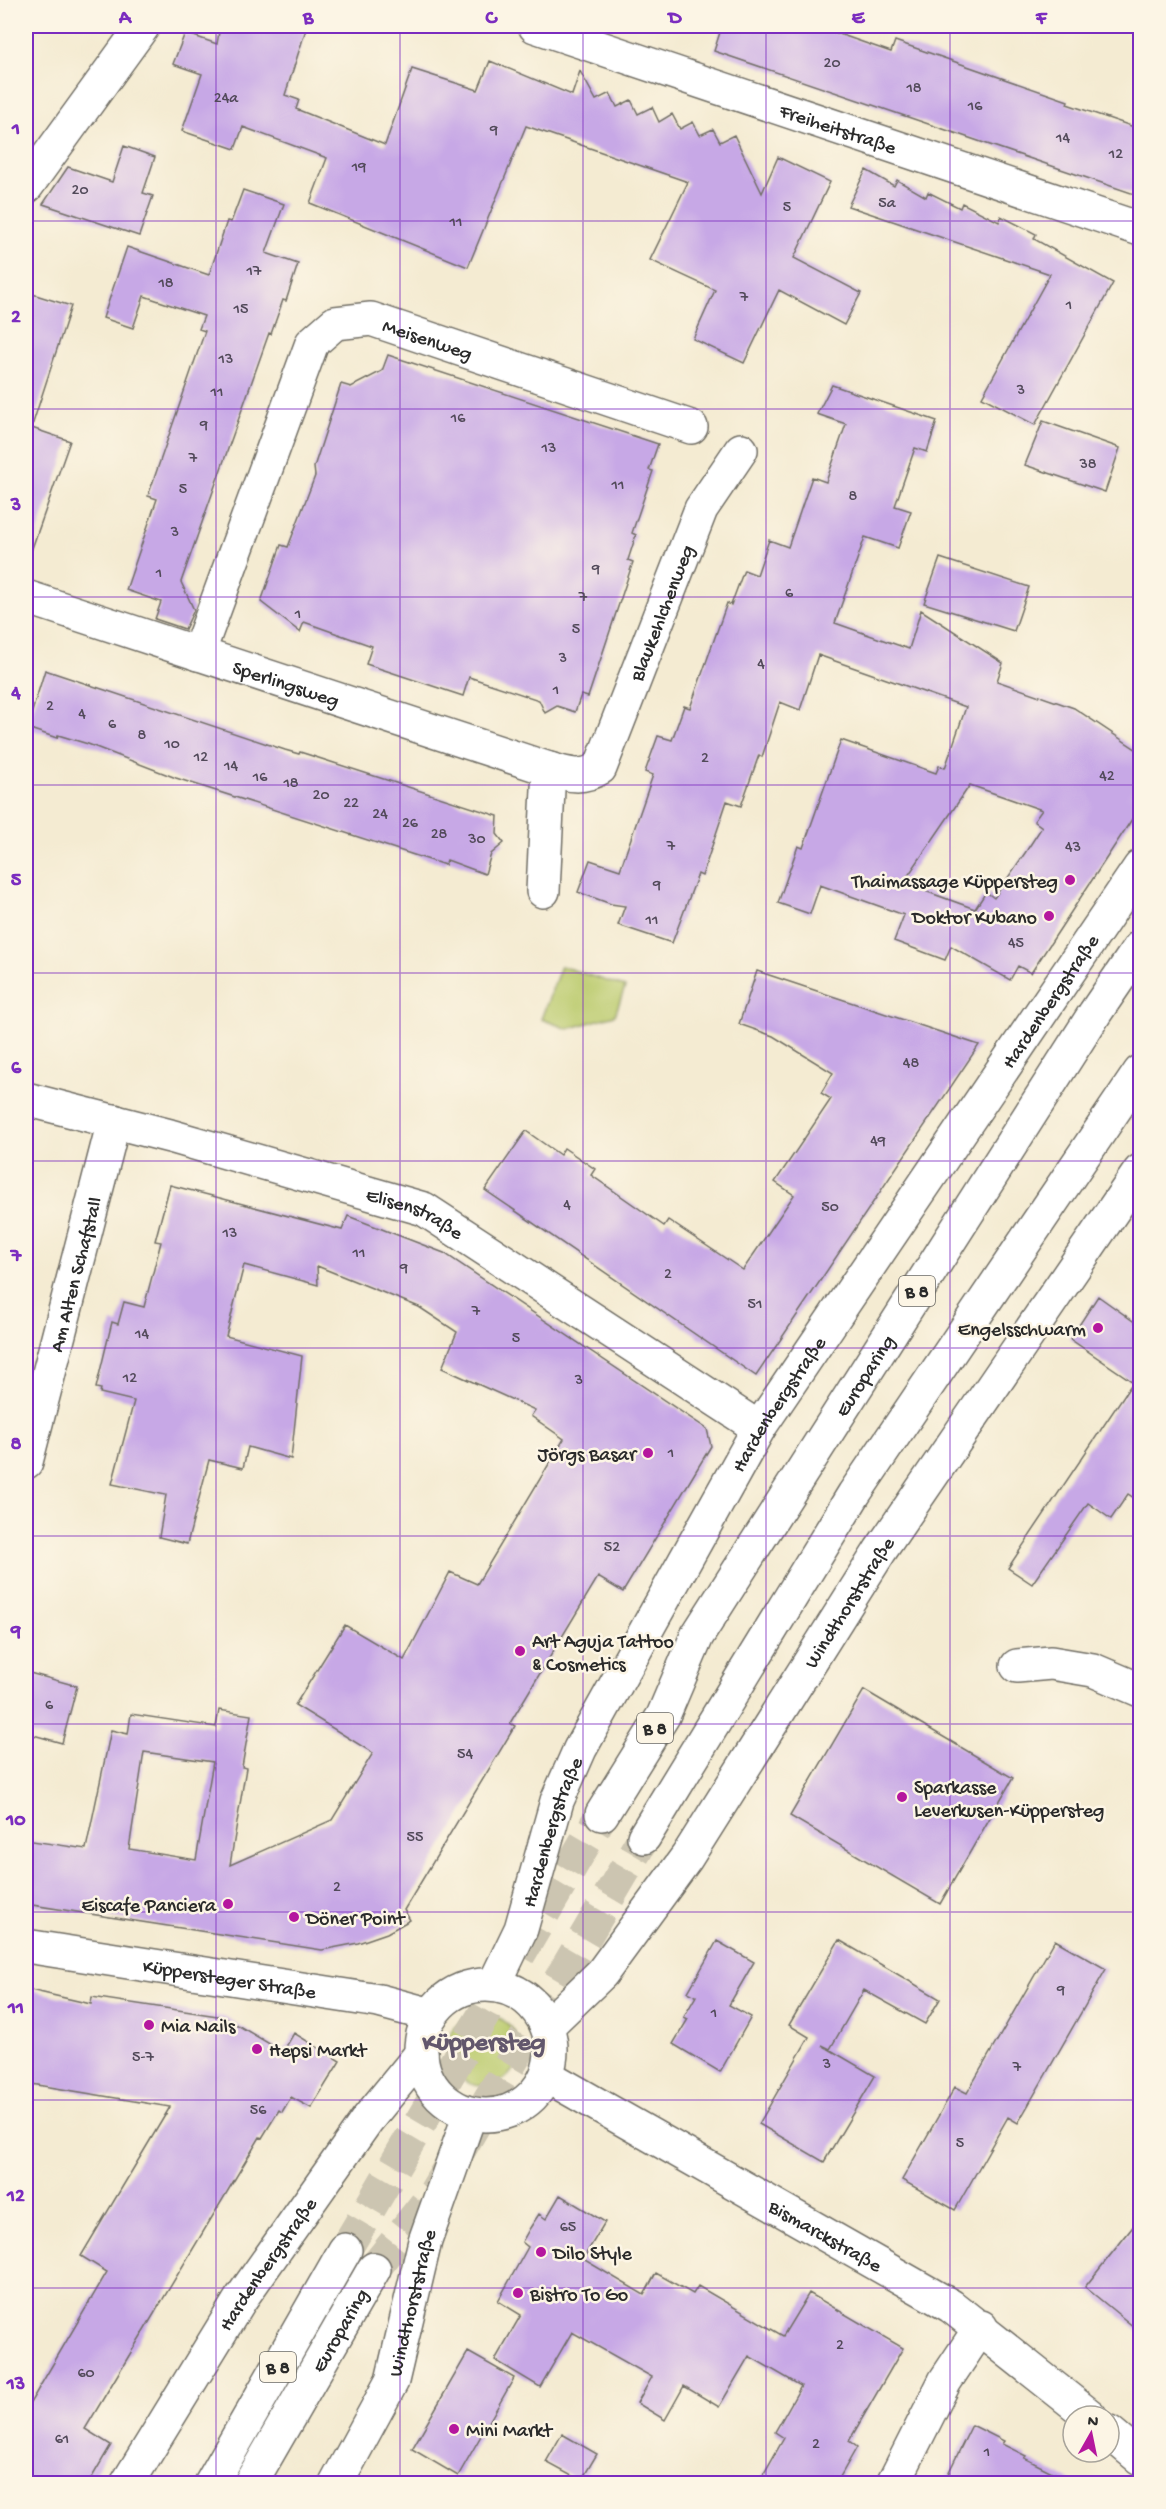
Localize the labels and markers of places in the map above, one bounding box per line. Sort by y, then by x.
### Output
place label: Thaimassage Küppersteg [851,872,1058,895]
marker: Thaimassage Küppersteg [1063,873,1077,887]
place label: Doktor Kubano [910,908,1037,931]
marker: Doktor Kubano [1042,909,1056,923]
place label: Engelsschwarm [958,1320,1086,1343]
marker: Engelsschwarm [1091,1321,1105,1335]
place label: Jörgs Basar [538,1445,638,1468]
marker: Jörgs Basar [641,1446,655,1460]
place label: Art Aguja Tattoo & Cosmetics [532,1632,674,1678]
marker: Art Aguja Tattoo & Cosmetics [513,1644,527,1658]
place label: Sparkasse Leverkusen-Küppersteg [914,1778,1104,1824]
marker: Sparkasse Leverkusen-Küppersteg [895,1790,909,1804]
place label: Eiscafe Panciera [81,1896,217,1919]
marker: Eiscafe Panciera [221,1897,235,1911]
place label: Döner Point [304,1909,406,1932]
marker: Döner Point [287,1910,301,1924]
place label: Mia Nails [161,2017,236,2040]
marker: Mia Nails [142,2018,156,2032]
place label: Hepsi Markt [269,2041,368,2064]
marker: Hepsi Markt [250,2042,264,2056]
place label: Dilo Style [551,2244,633,2267]
marker: Dilo Style [534,2245,548,2259]
place label: Bistro To Go [529,2285,628,2308]
marker: Bistro To Go [511,2286,525,2300]
place label: Mini Markt [466,2421,554,2444]
marker: Mini Markt [447,2422,461,2436]

